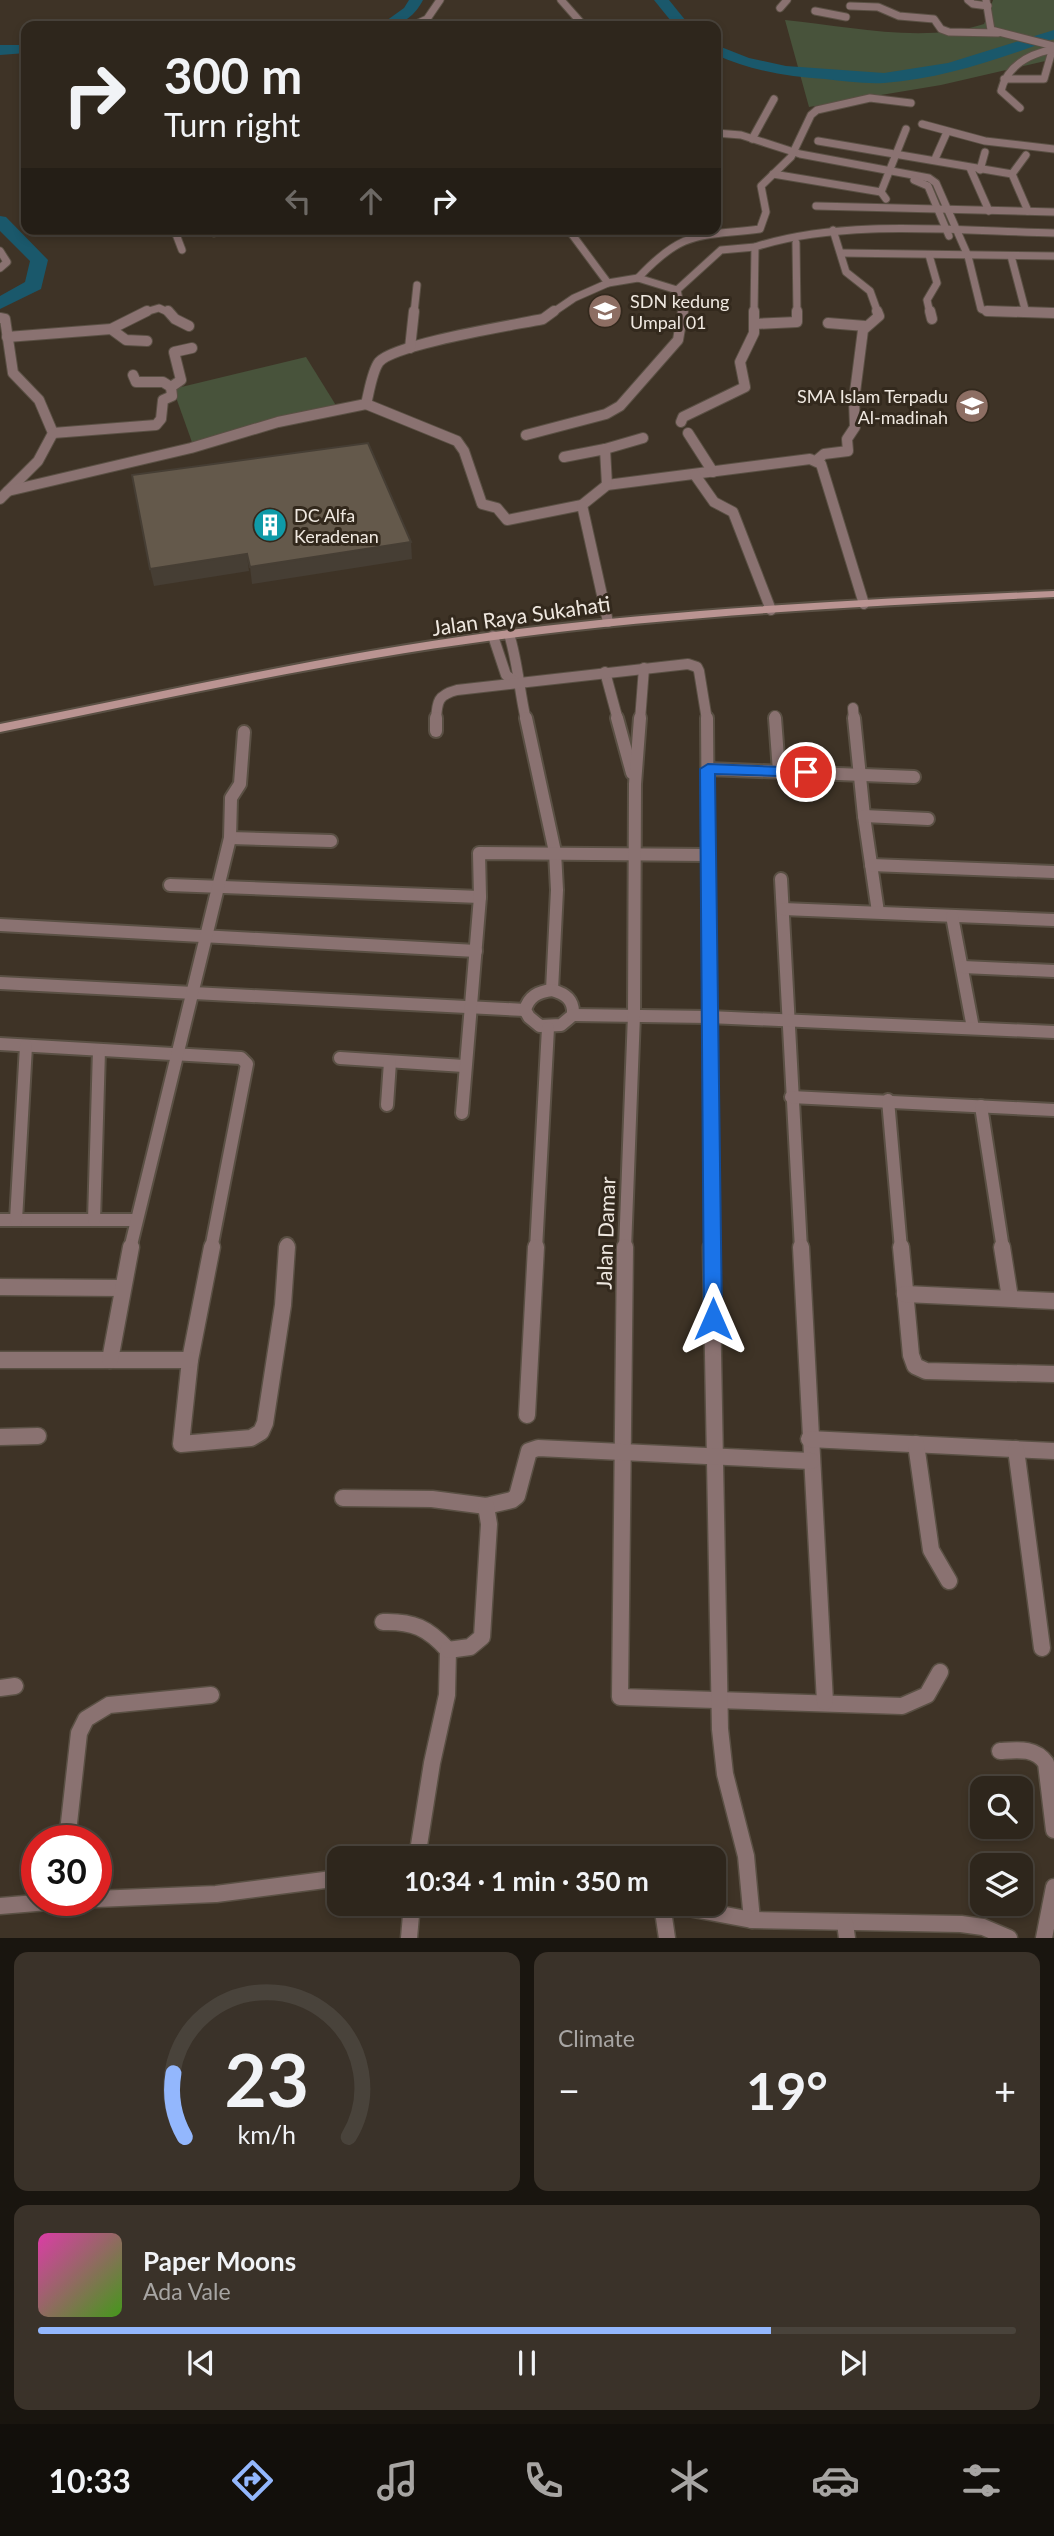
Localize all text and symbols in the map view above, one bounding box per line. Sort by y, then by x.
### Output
text: 300 m [164,46,302,104]
icon: right [49,49,140,140]
text: Turn right [164,105,300,144]
icon: left [279,182,317,220]
icon: ahead [352,182,390,220]
icon: right [425,182,463,220]
place label: SDN kedung Umpal 01 [630,290,729,333]
school or university icon: SDN kedung Umpal 01 [586,292,624,330]
place label: SMA Islam Terpadu Al-madinah [797,385,948,428]
school or university icon: SMA Islam Terpadu Al-madinah [953,387,991,425]
place label: DC Alfa Keradenan [294,504,379,547]
building icon: DC Alfa Keradenan [251,506,289,544]
street label: Jalan Raya Sukahati [430,590,612,640]
pin [776,742,836,802]
icon: arrive [787,753,825,791]
street label: Jalan Damar [591,1176,619,1290]
position arrow [676,1282,750,1356]
map controls [970,1776,1033,1916]
button: search [970,1776,1033,1839]
speed limit sign: 30 [21,1825,112,1916]
button: layers [970,1853,1033,1916]
text: 10:34 · 1 min · 350 m [404,1865,649,1897]
text: Climate [558,2024,635,2052]
text: 23 [225,2036,309,2124]
text: 19° [746,2059,828,2121]
text: − [558,2067,580,2113]
text: + [994,2067,1016,2113]
text: km/h [238,2119,296,2149]
text: Paper Moons [143,2245,296,2277]
text: Ada Vale [143,2277,231,2305]
icon: previous [182,2344,220,2382]
icon: pause [508,2344,546,2382]
icon: next [834,2344,872,2382]
icon: directions [228,2456,277,2505]
icon: music [373,2456,422,2505]
icon: phone [519,2456,568,2505]
icon: climate [665,2456,714,2505]
icon: car [811,2456,860,2505]
icon: filters [957,2456,1006,2505]
text: 10:33 [48,2461,131,2500]

